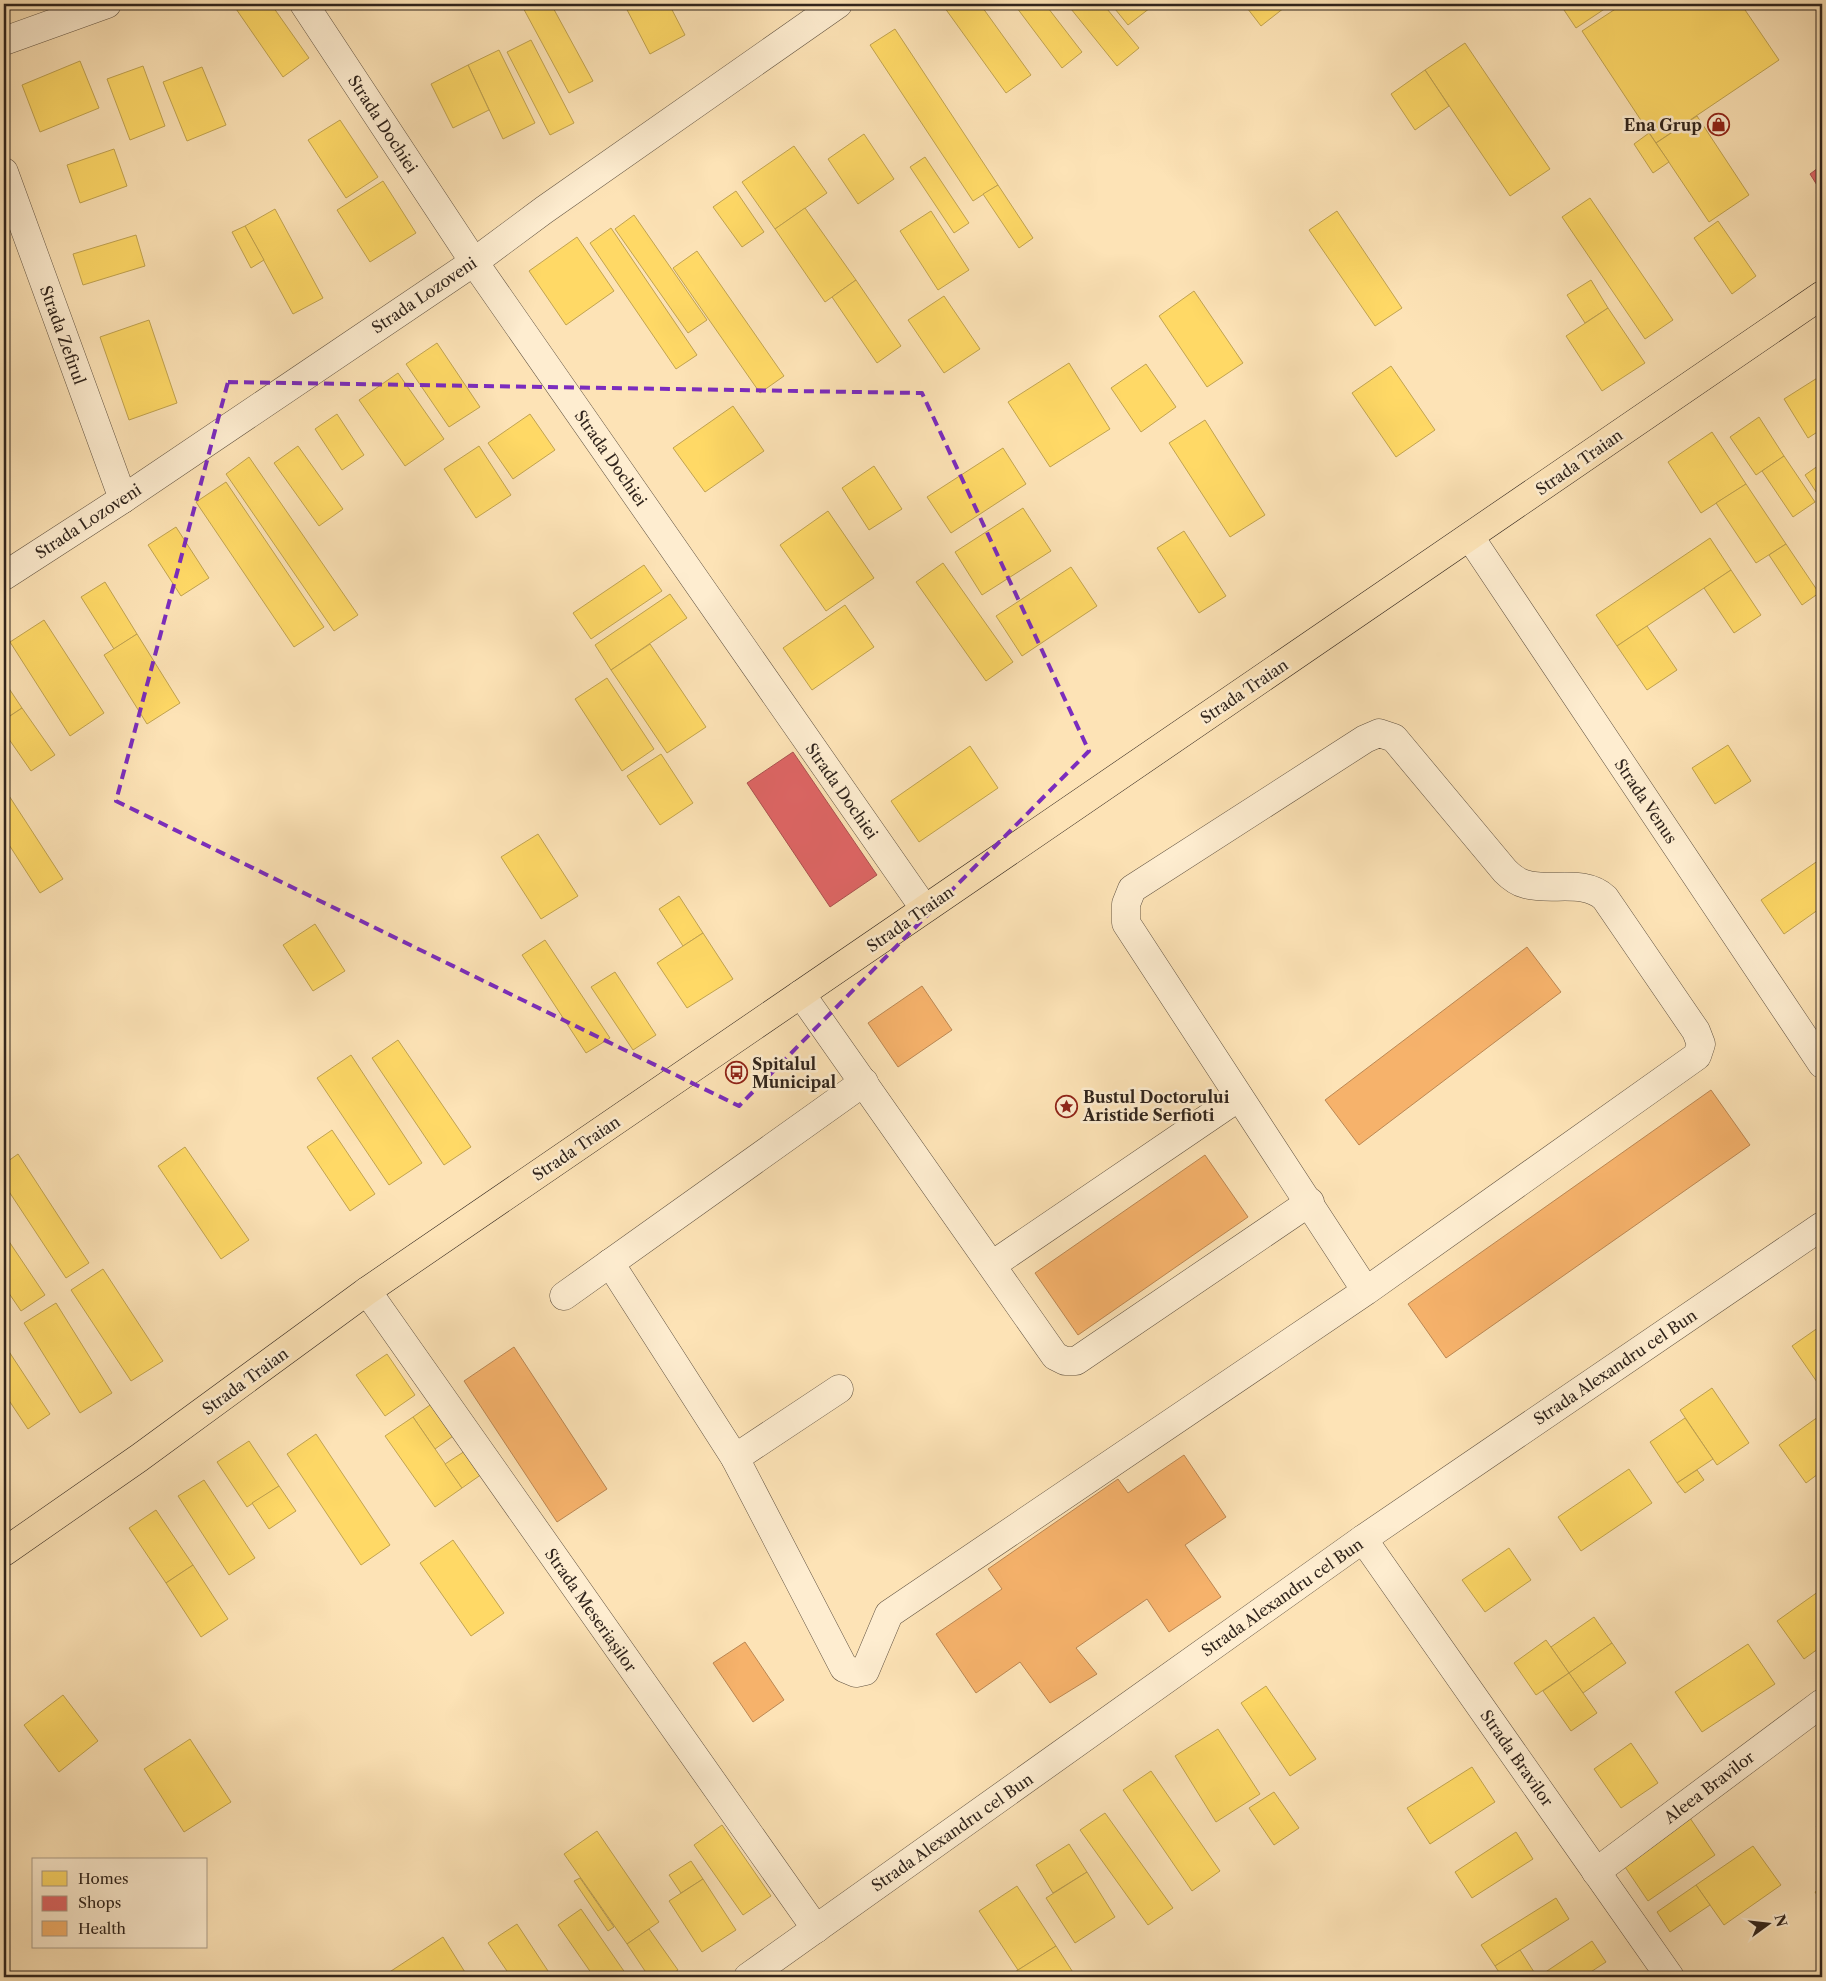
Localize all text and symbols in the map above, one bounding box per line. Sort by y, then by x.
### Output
street label: Strada Dochiei [344,71,422,177]
shop icon: Ena Grup [1706,113,1730,137]
place label: Ena Grup [1624,115,1702,135]
street label: Strada Lozoveni [368,252,480,338]
street label: Strada Zefirul [36,283,90,387]
street label: Strada Dochiei [571,406,652,510]
street label: Strada Traian [1532,425,1626,499]
street label: Strada Lozoveni [31,479,145,563]
street label: Strada Traian [1196,654,1292,728]
street label: Strada Dochiei [802,739,883,843]
street label: Strada Venus [1610,755,1682,847]
street label: Strada Traian [863,882,957,956]
place label: Spitalul Municipal [752,1054,836,1092]
bus stop icon: Spitalul Municipal [724,1061,748,1085]
place label: Bustul Doctorului Aristide Serfioti [1082,1087,1230,1125]
place icon: Bustul Doctorului Aristide Serfioti [1055,1094,1079,1118]
street label: Strada Traian [528,1111,624,1185]
street label: Strada Alexandru cel Bun [1530,1305,1700,1429]
street label: Strada Traian [198,1343,292,1419]
street label: Strada Alexandru cel Bun [1197,1534,1367,1660]
street label: Strada Meseriașilor [541,1544,641,1676]
street label: Strada Bravilor [1476,1706,1558,1810]
street label: Aleea Bravilor [1659,1746,1758,1828]
street label: Strada Alexandru cel Bun [867,1769,1037,1895]
legend [32,1858,208,1948]
text: Homes [78,1869,129,1888]
text: Shops [78,1893,121,1912]
north arrow [1744,1898,1794,1948]
text: N [1770,1912,1791,1929]
text: Health [78,1919,127,1938]

